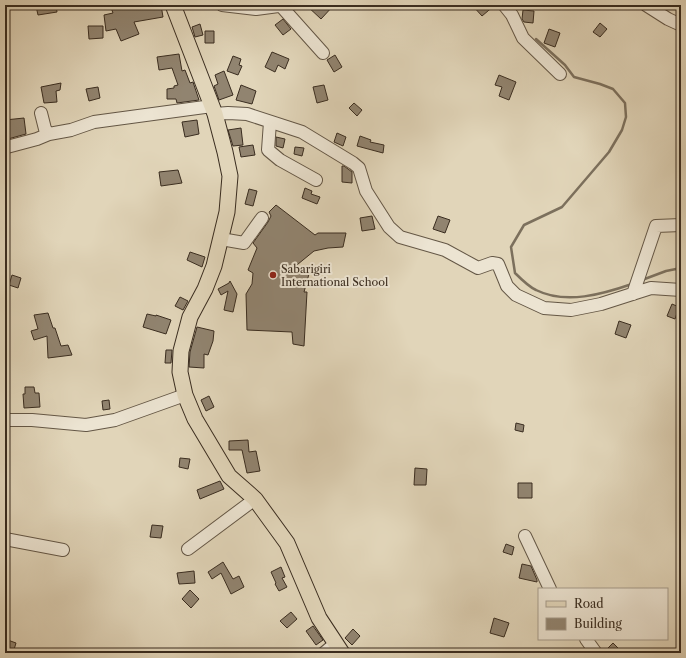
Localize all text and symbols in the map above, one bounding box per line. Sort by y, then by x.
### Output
place label: Sabarigiri International School [281,262,389,289]
marker: Sabarigiri International School [268,270,278,280]
legend [538,588,668,640]
text: Road [574,596,604,611]
text: Building [574,616,622,631]

